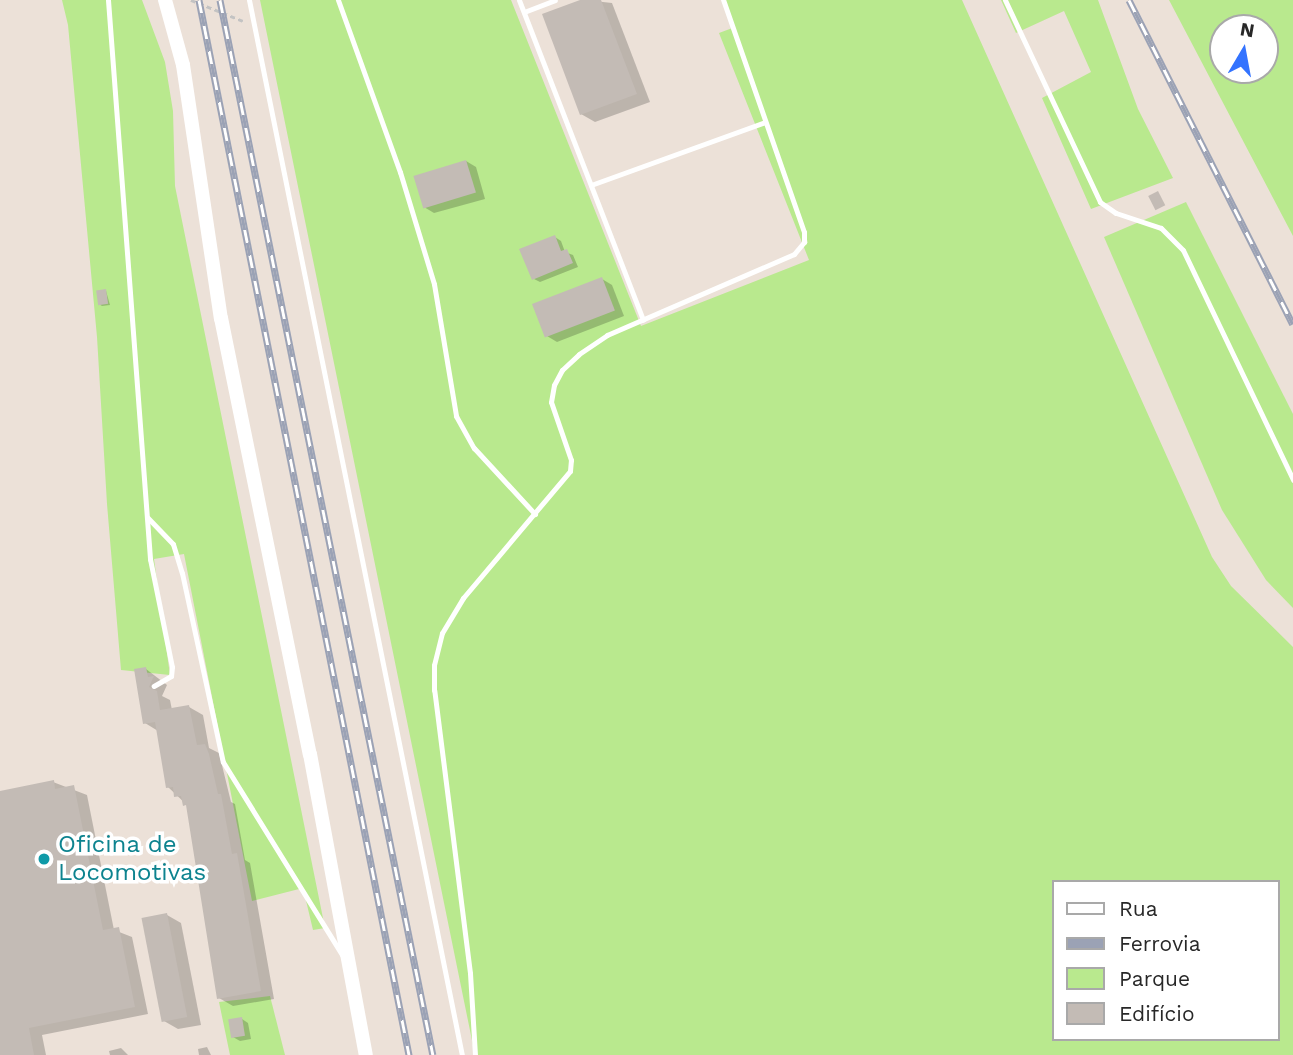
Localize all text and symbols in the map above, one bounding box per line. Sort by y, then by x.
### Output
north arrow [1209,14,1279,84]
text: N [1238,17,1256,42]
place label: Oficina de Locomotivas [58,831,206,887]
marker: Oficina de Locomotivas [36,851,52,867]
legend [1052,880,1279,1041]
text: Rua [1119,896,1158,921]
text: Ferrovia [1119,931,1201,956]
text: Parque [1119,966,1190,991]
text: Edifício [1119,1001,1195,1026]

